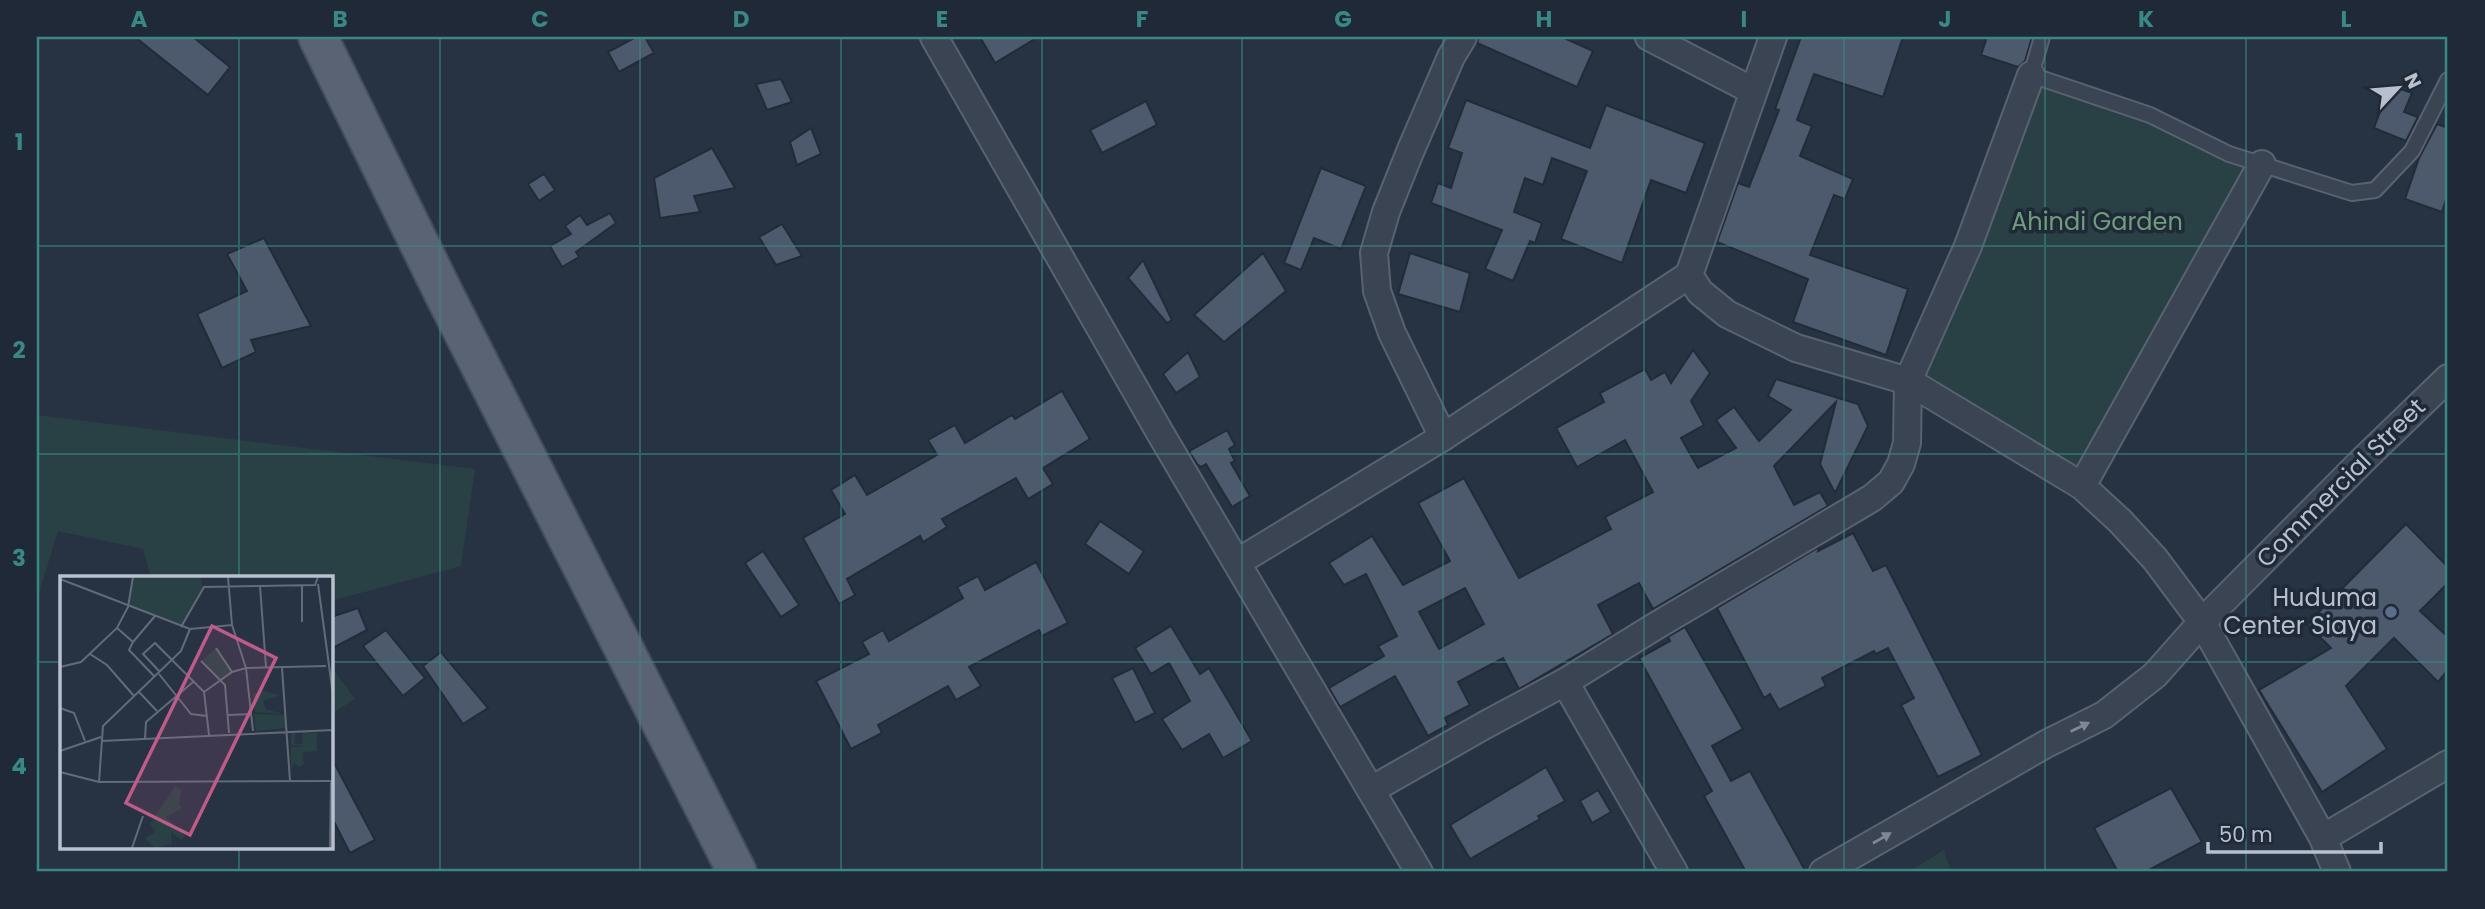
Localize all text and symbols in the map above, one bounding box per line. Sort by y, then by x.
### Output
text: A [131,3,148,35]
text: B [332,3,348,35]
text: C [531,3,549,35]
text: D [733,3,749,35]
text: E [936,3,948,35]
text: F [1136,3,1148,35]
text: G [1334,3,1352,35]
text: H [1536,3,1552,35]
text: I [1741,3,1747,35]
text: J [1938,3,1952,35]
text: K [2138,3,2154,35]
text: L [2341,3,2352,35]
north arrow [2362,52,2432,122]
text: N [2398,68,2428,93]
text: 1 [15,126,23,158]
park label: Ahindi Garden [2011,205,2183,238]
text: 2 [12,334,26,366]
street label: Commercial Street [2249,391,2432,574]
text: 3 [12,542,26,574]
inset map [60,576,332,850]
place label: Huduma Center Siaya [2223,581,2377,642]
marker: Huduma Center Siaya [2383,604,2399,620]
one-way arrow [2070,721,2090,733]
text: 4 [11,750,27,782]
scale bar [2208,811,2382,855]
text: 50 m [2219,820,2273,849]
one-way arrow [1872,832,1891,844]

